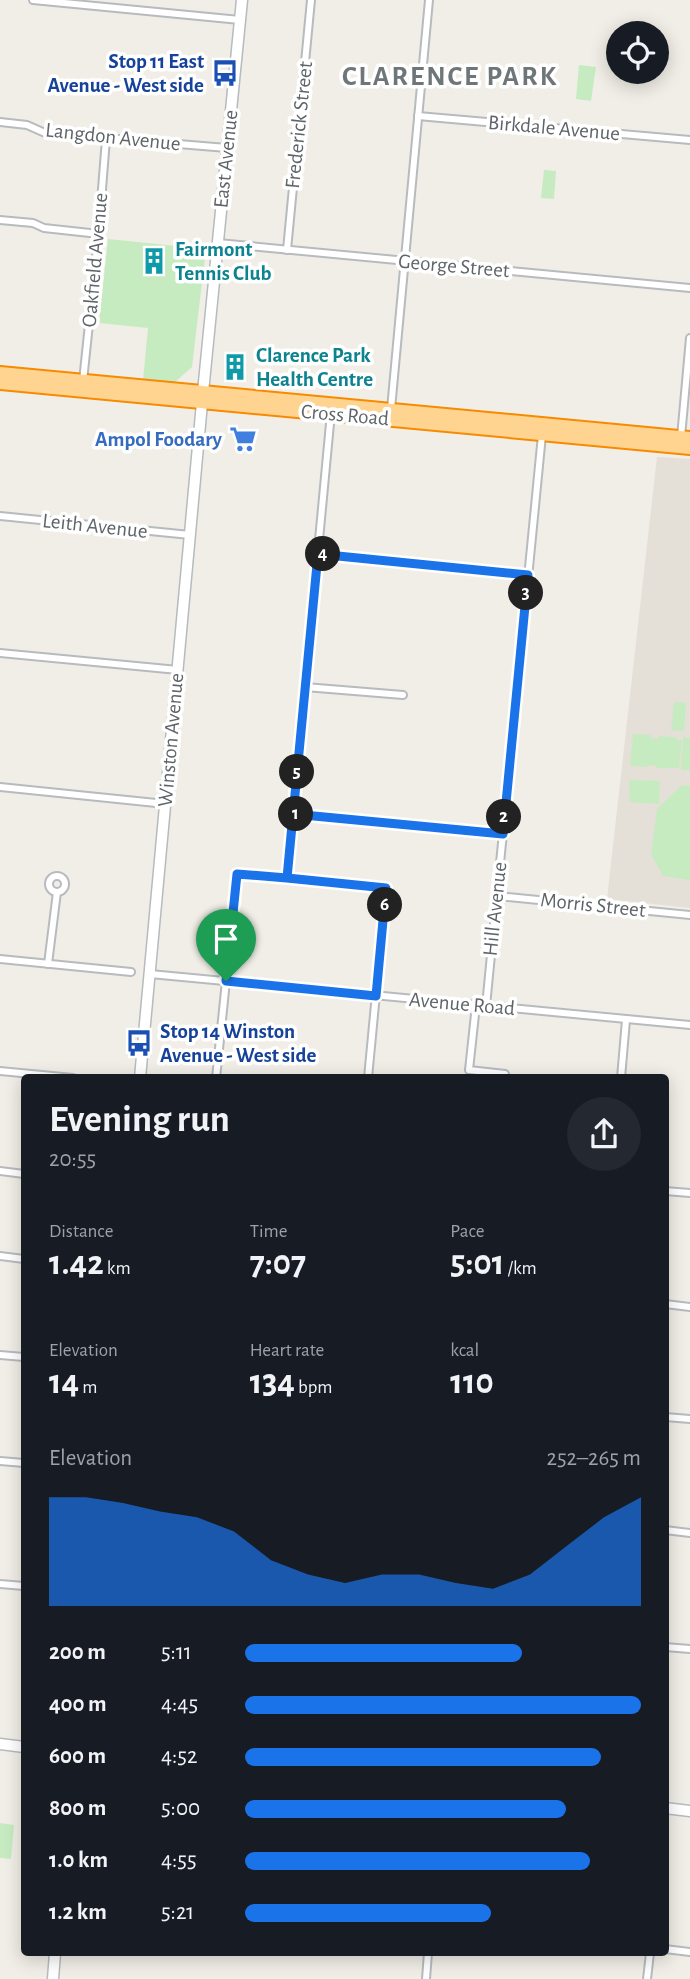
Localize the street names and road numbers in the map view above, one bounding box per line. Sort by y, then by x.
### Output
street label: Frederick Street [282,60,316,190]
street label: East Avenue [210,109,242,209]
street label: Birkdale Avenue [487,112,621,144]
street label: Langdon Avenue [44,119,182,155]
street label: Oakfield Avenue [79,192,111,328]
street label: George Street [398,251,511,281]
street label: Cross Road [300,401,390,429]
street label: Leith Avenue [41,510,149,542]
street label: Winston Avenue [155,672,187,808]
street label: Hill Avenue [480,861,510,957]
street label: Morris Street [539,889,647,921]
street label: Avenue Road [408,989,516,1019]

